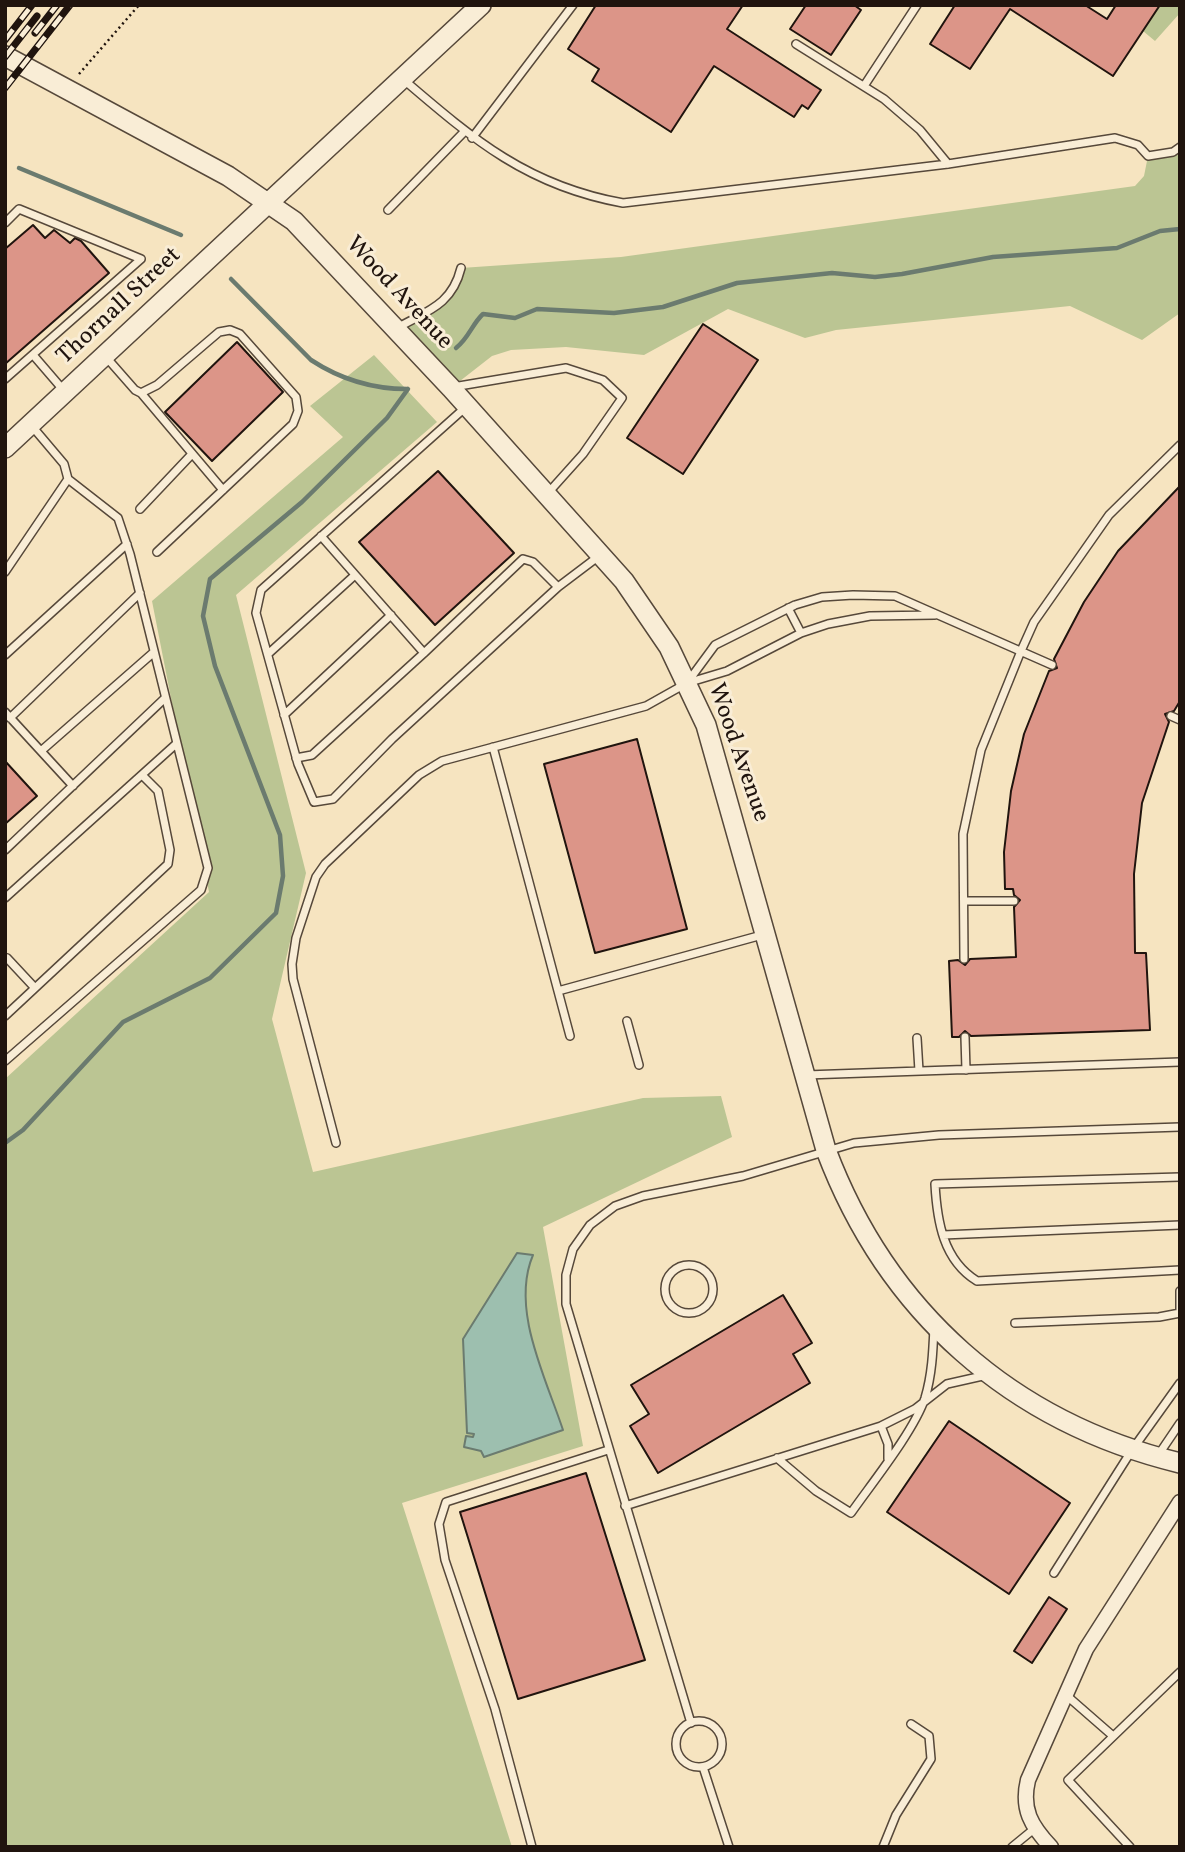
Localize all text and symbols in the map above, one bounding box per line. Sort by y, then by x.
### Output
street label: Wood Avenue [338,231,458,357]
street label: Thornall Street [52,242,188,372]
street label: Wood Avenue [700,680,774,826]

